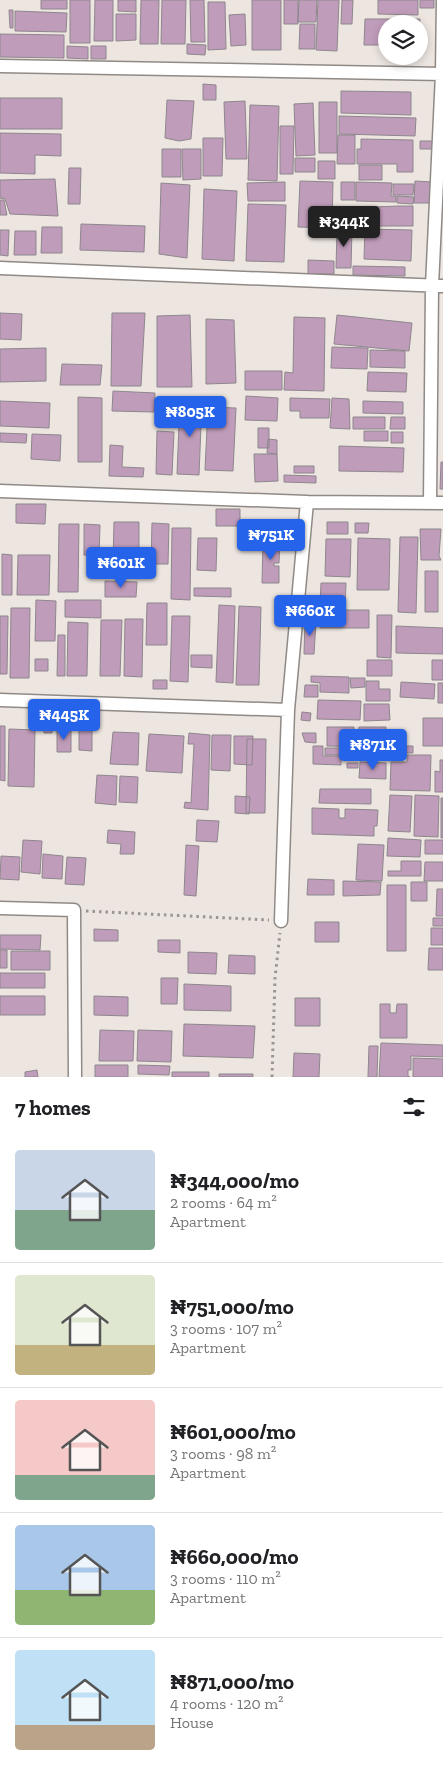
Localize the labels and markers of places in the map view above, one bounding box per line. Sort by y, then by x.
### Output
pin: ₦344K [309,206,379,248]
pin: ₦805K [155,396,225,438]
pin: ₦751K [236,518,306,561]
pin: ₦601K [86,546,156,589]
pin: ₦660K [275,594,345,637]
pin: ₦445K [29,698,99,741]
pin: ₦871K [338,728,408,771]

